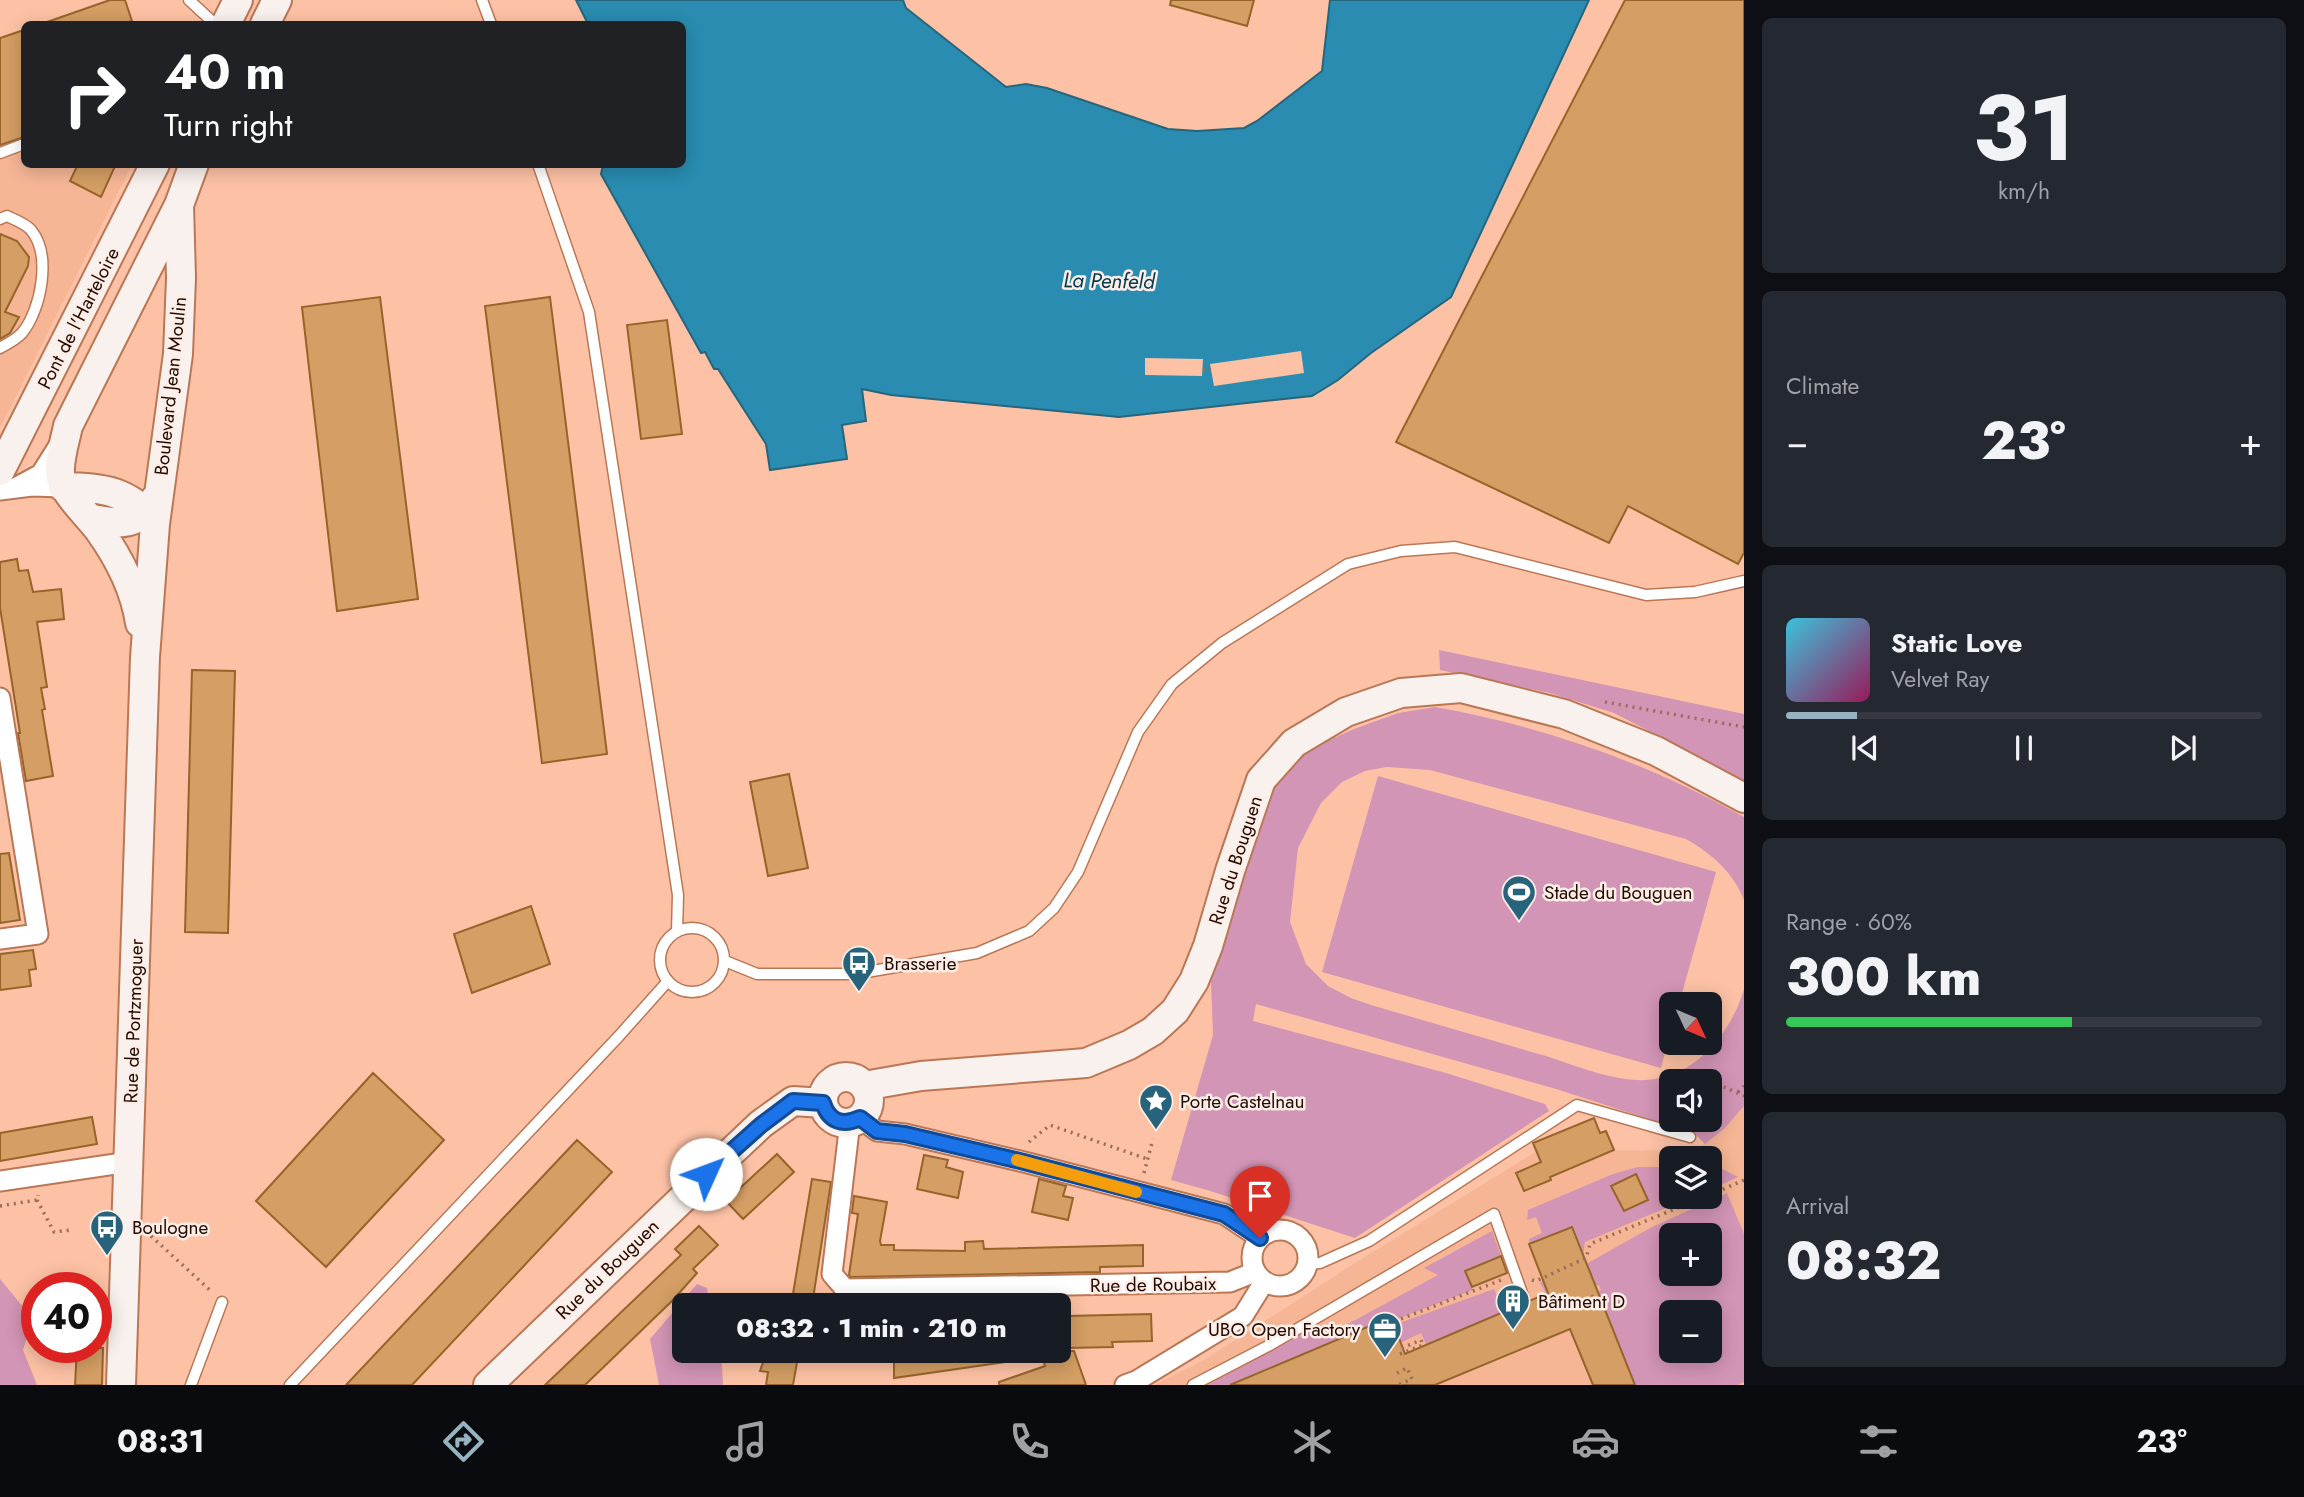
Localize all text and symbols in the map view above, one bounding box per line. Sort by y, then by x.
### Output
text: 40 m [164,37,286,107]
icon: right [49,49,140,140]
text: 31 [1973,63,2075,194]
text: Turn right [164,102,293,148]
text: km/h [1998,174,2050,208]
street label: Pont de l'Harteloire [31,242,126,394]
water label: La Penfeld [1063,265,1156,297]
street label: Boulevard Jean Moulin [148,295,193,477]
text: Climate [1786,369,1859,403]
text: 23° [1981,403,2066,479]
text: − [1786,414,1808,469]
text: + [2239,414,2262,469]
text: Static Love [1891,624,2023,662]
text: Velvet Ray [1891,662,1989,696]
icon: previous [1846,729,1884,767]
icon: pause [2005,729,2043,767]
icon: next [2164,729,2202,767]
street label: Rue du Bouguen [1202,792,1269,928]
sports icon: Stade du Bouguen [1500,873,1538,922]
place label: Stade du Bouguen [1544,879,1692,906]
text: Range · 60% [1786,905,1912,939]
street label: Rue de Portzmoguer [117,938,150,1104]
text: 300 km [1786,939,1981,1015]
bus stop icon: Brasserie [840,944,878,993]
place label: Brasserie [884,950,957,977]
north arrow [1659,992,1722,1055]
map controls [1659,992,1722,1363]
button: sound [1659,1069,1722,1132]
place icon: Porte Castelnau [1137,1082,1175,1131]
place label: Porte Castelnau [1180,1088,1304,1115]
position arrow [669,1137,743,1211]
button: layers [1659,1146,1722,1209]
pin [1230,1166,1290,1238]
icon: arrive [1241,1177,1279,1215]
text: Arrival [1786,1189,1849,1223]
bus stop icon: Boulogne [88,1208,126,1257]
street label: Rue du Bouguen [550,1213,665,1326]
place label: Boulogne [132,1214,209,1241]
button: + [1659,1223,1722,1286]
text: 08:32 [1786,1223,1941,1299]
street label: Rue de Roubaix [1090,1270,1216,1299]
speed limit sign: 40 [21,1272,112,1363]
building icon: Bâtiment D [1494,1282,1532,1331]
place label: Bâtiment D [1538,1288,1625,1315]
button: − [1659,1300,1722,1363]
text: 08:32 · 1 min · 210 m [736,1309,1007,1347]
office icon: UBO Open Factory [1366,1310,1404,1359]
place label: UBO Open Factory [1208,1316,1361,1343]
icon: directions [439,1417,488,1466]
icon: music [722,1417,771,1466]
icon: phone [1005,1417,1054,1466]
icon: climate [1288,1417,1337,1466]
icon: car [1571,1417,1620,1466]
icon: filters [1854,1417,1903,1466]
text: 08:31 [117,1418,205,1464]
text: 23° [2137,1418,2187,1464]

